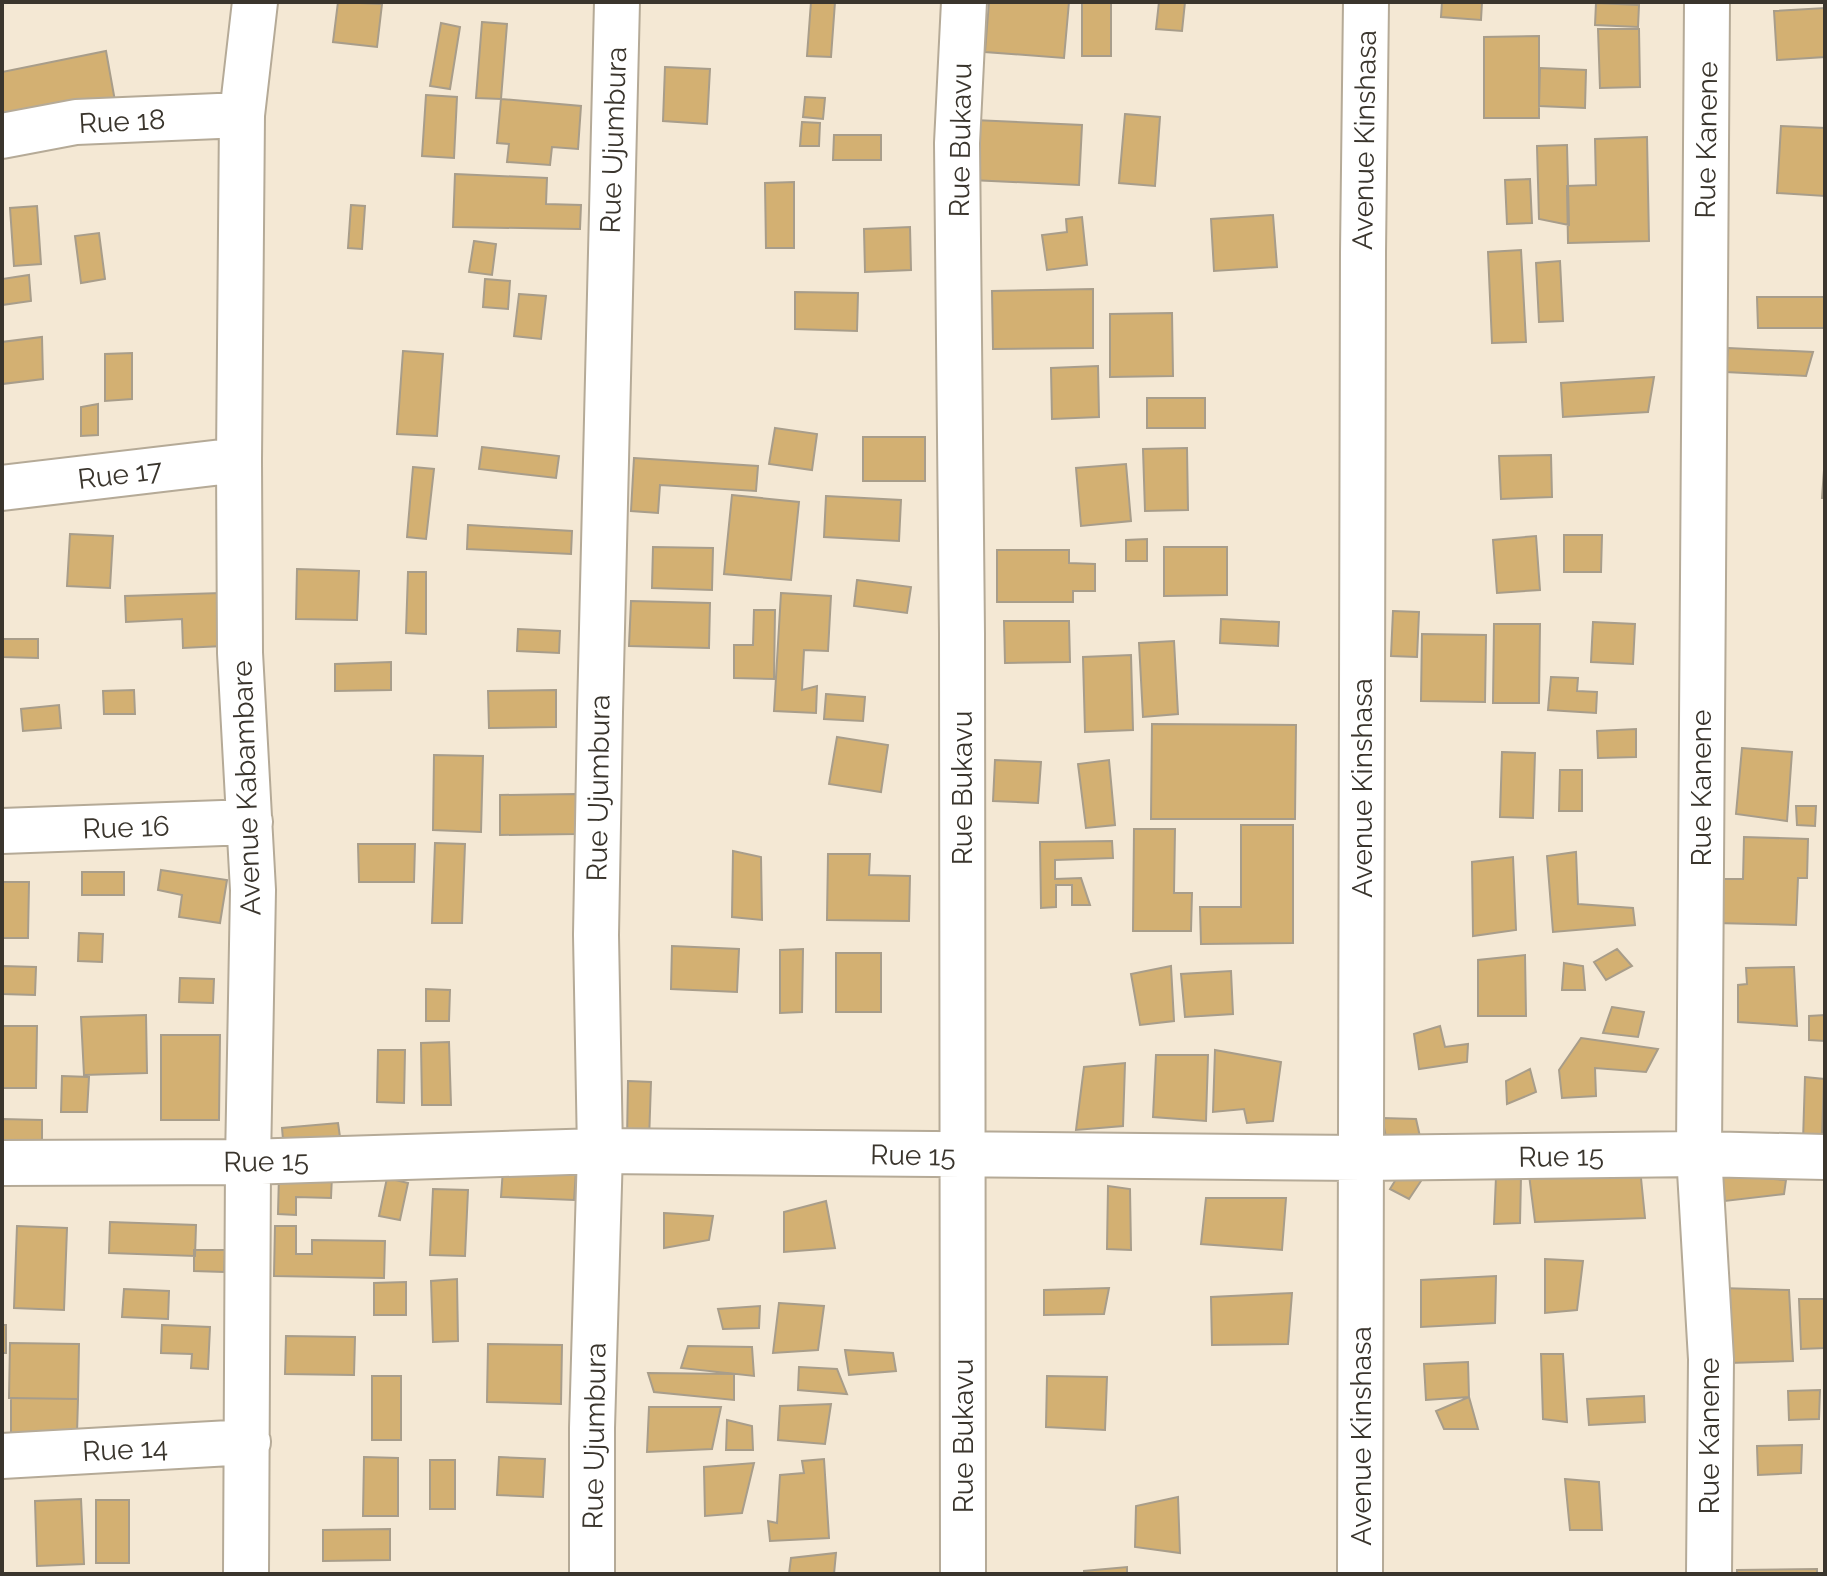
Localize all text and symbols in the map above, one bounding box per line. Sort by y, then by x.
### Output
street label: Avenue Kinshasa [1346,30,1383,250]
street label: Rue Ujumbura [594,46,633,234]
street label: Rue Kanene [1689,61,1724,219]
street label: Rue Bukavu [943,62,978,218]
street label: Rue 18 [78,103,166,140]
street label: Rue 17 [76,453,164,496]
street label: Avenue Kabambare [226,660,267,916]
street label: Avenue Kinshasa [1346,678,1379,898]
street label: Rue Ujumbura [580,694,617,882]
street label: Rue Kanene [1685,709,1718,867]
street label: Rue Bukavu [946,711,979,865]
street label: Rue 16 [82,809,170,846]
street label: Rue 15 [870,1138,956,1173]
street label: Rue 15 [1518,1139,1604,1174]
street label: Rue 15 [223,1144,309,1179]
street label: Avenue Kinshasa [1345,1326,1378,1546]
street label: Rue Ujumbura [576,1342,613,1530]
street label: Rue Kanene [1693,1357,1726,1515]
street label: Rue Bukavu [947,1359,980,1513]
street label: Rue 14 [81,1431,169,1468]

